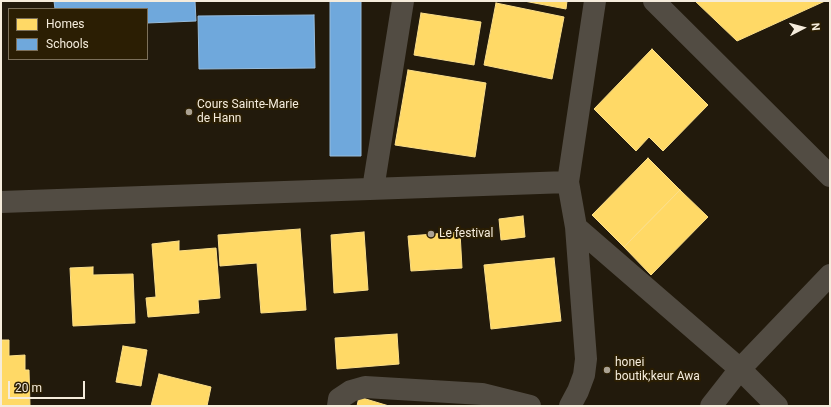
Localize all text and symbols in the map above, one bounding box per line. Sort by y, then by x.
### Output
legend [8,8,148,60]
north arrow [783,8,823,48]
text: Homes [46,17,84,31]
text: N [809,22,822,31]
text: Schools [46,37,89,51]
place label: Cours Sainte-Marie de Hann [197,98,299,126]
marker: Cours Sainte-Marie de Hann [184,107,194,117]
place label: Le festival [439,227,493,241]
marker: Le festival [426,229,436,239]
place label: honei boutik;keur Awa [615,356,700,384]
marker: honei boutik;keur Awa [602,365,612,375]
scale bar [10,373,87,399]
text: 20 m [15,381,42,395]

